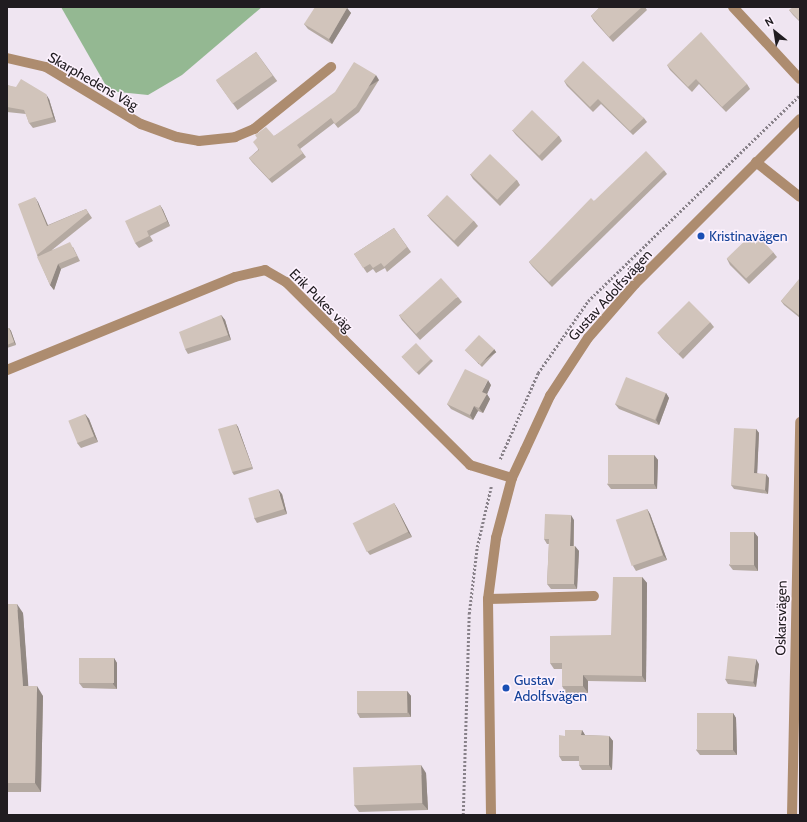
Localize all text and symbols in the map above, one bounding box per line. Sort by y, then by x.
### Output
north arrow [755,12,795,52]
text: N [762,14,776,30]
street label: Skarphedens Väg [45,48,141,114]
place label: Kristinavägen [709,228,788,244]
marker: Kristinavägen [696,231,706,241]
street label: Gustav Adolfsvägen [565,246,655,344]
street label: Erik Pukes väg [286,265,356,335]
street label: Oskarsvägen [772,580,790,656]
place label: Gustav Adolfsvägen [514,672,587,704]
marker: Gustav Adolfsvägen [501,683,511,693]

